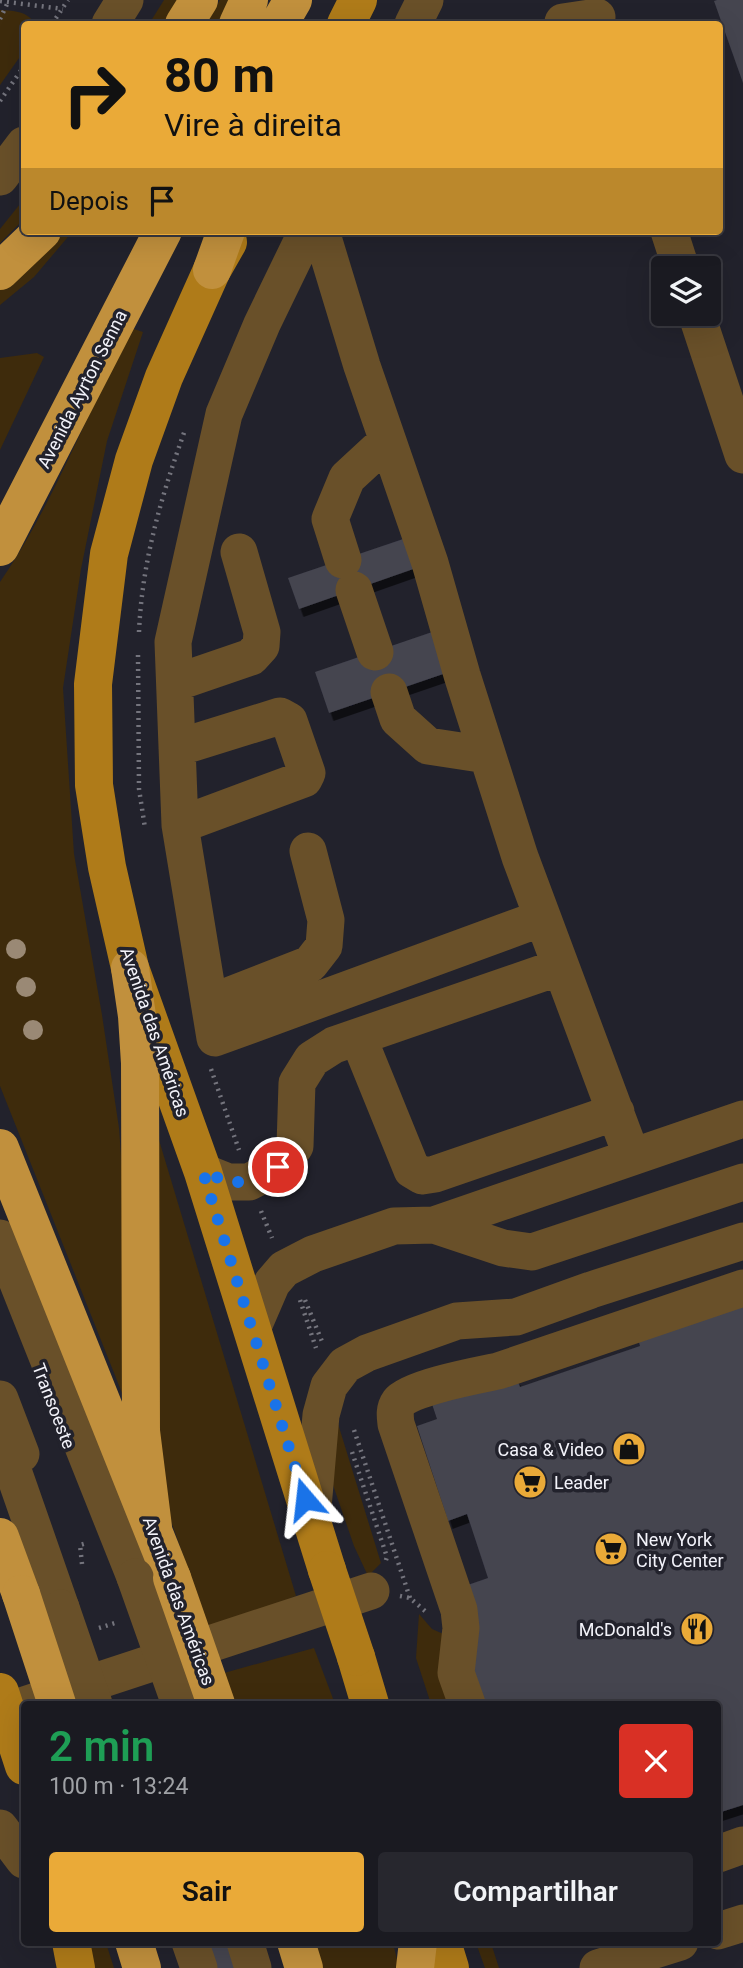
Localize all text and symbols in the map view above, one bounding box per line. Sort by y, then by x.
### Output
text: 80 m [164,47,275,104]
icon: right [49,49,140,140]
text: Vire à direita [164,106,342,144]
icon: arrive [143,182,181,220]
text: Depois [49,186,129,216]
map controls [651,256,721,326]
button: layers [651,256,721,326]
street label: Avenida Ayrton Senna [33,306,131,472]
street label: Avenida das Américas [116,944,194,1120]
pin [248,1137,308,1197]
icon: arrive [259,1148,297,1186]
street label: Transoeste [28,1361,80,1451]
shop icon: Casa & Video [610,1430,648,1468]
place label: Casa & Video [497,1439,604,1460]
position arrow [268,1462,342,1536]
supermarket icon: Leader [511,1463,549,1501]
place label: Leader [554,1472,609,1493]
street label: Avenida das Américas [139,1514,219,1688]
place label: New York City Center [636,1529,724,1571]
supermarket icon: New York City Center [592,1530,630,1568]
restaurant icon: McDonald's [678,1610,716,1648]
place label: McDonald's [579,1619,672,1640]
text: 2 min [49,1722,154,1771]
button: close [619,1724,693,1798]
text: 100 m · 13:24 [49,1773,188,1800]
button: Sair [49,1852,364,1932]
button: Compartilhar [378,1852,693,1932]

